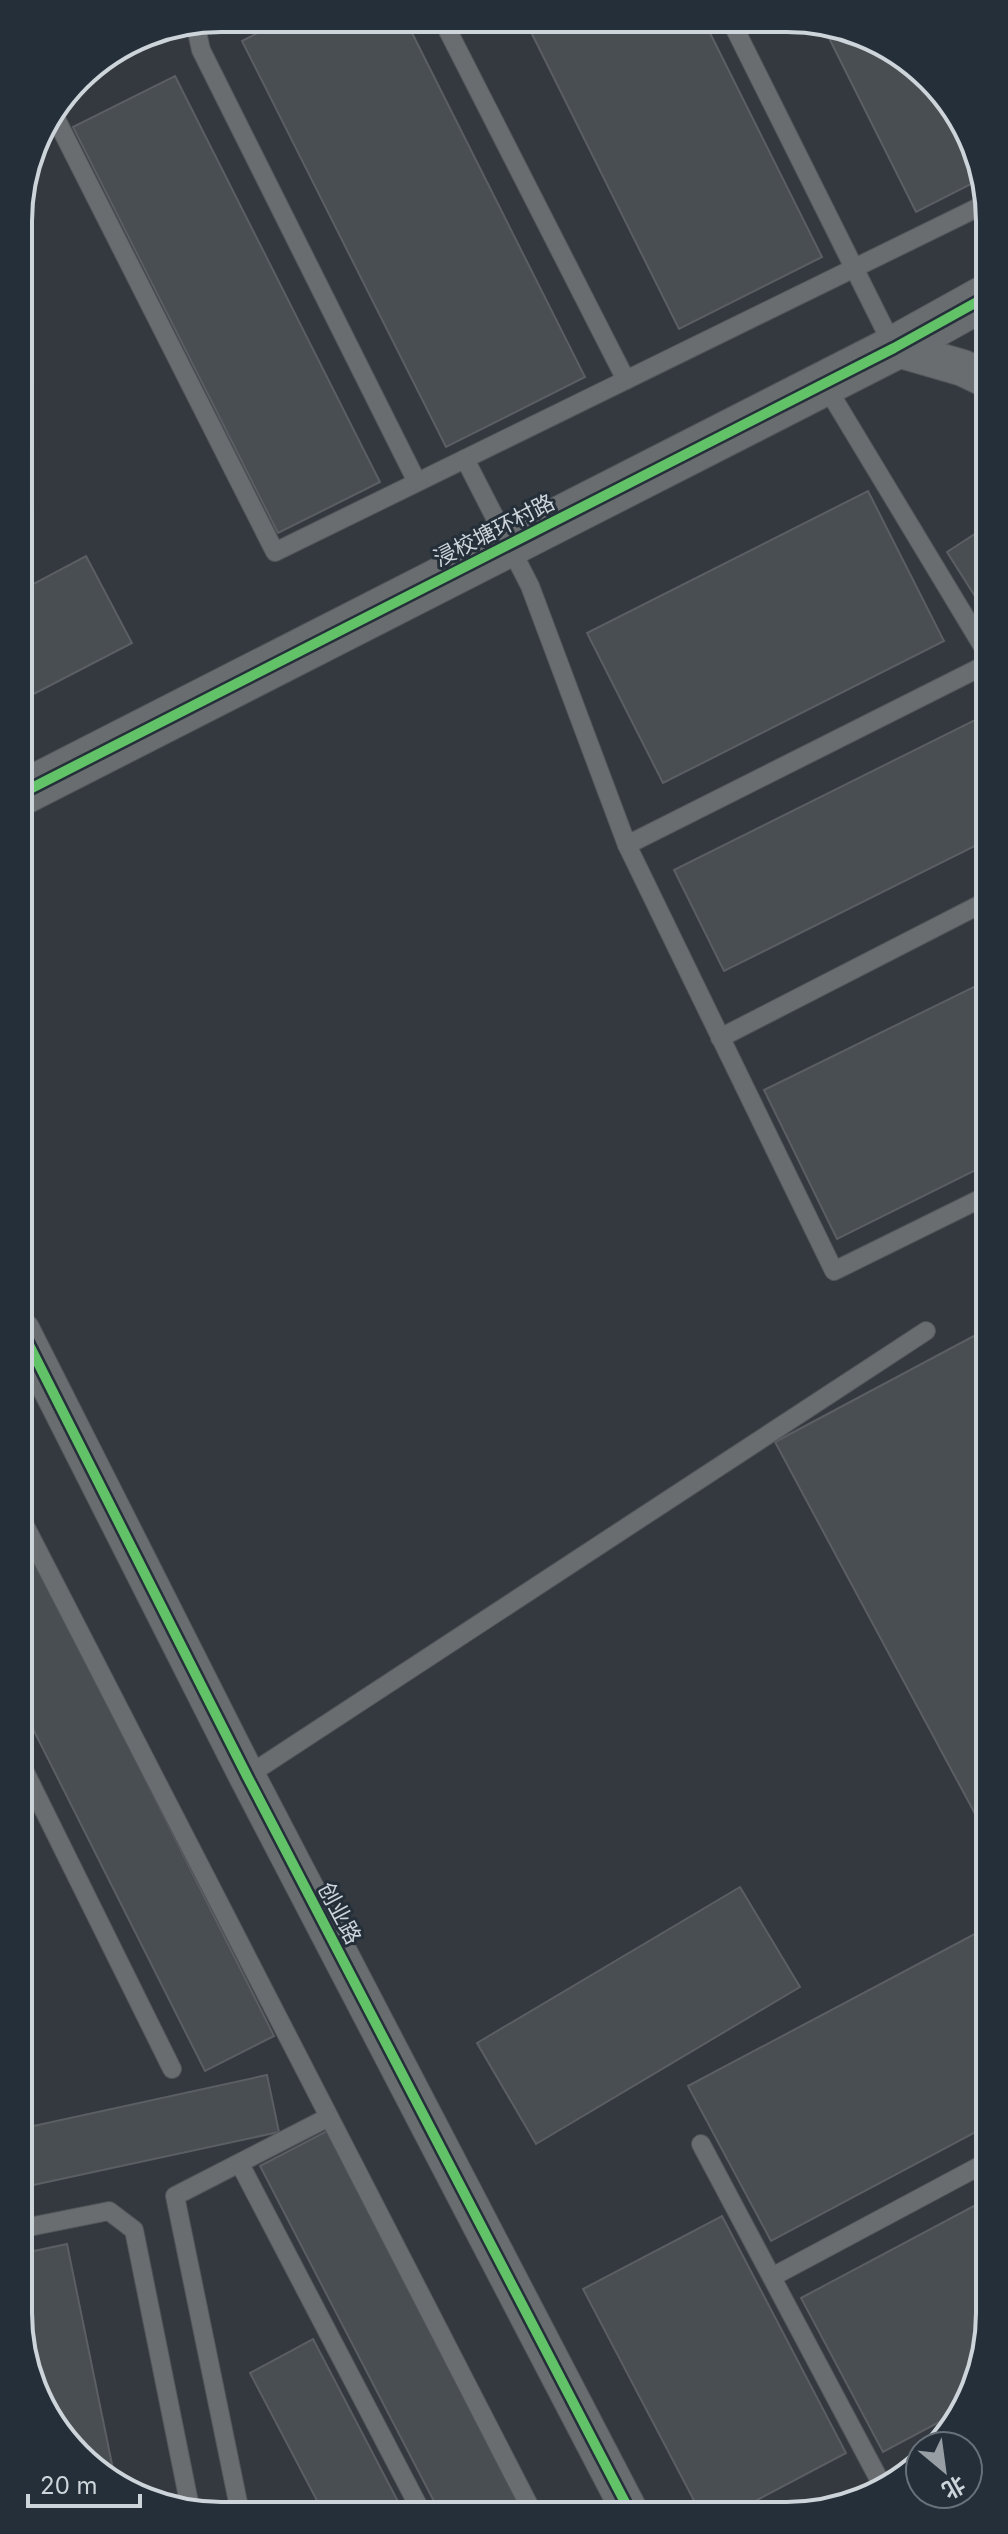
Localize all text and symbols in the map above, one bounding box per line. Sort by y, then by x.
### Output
street label: 浸校塘环村路 [429,488,559,572]
street label: 创业路 [313,1878,367,1948]
north arrow [904,2430,984,2510]
scale bar [28,2458,140,2508]
text: 20 m [40,2471,98,2500]
text: 北 [938,2471,970,2504]

